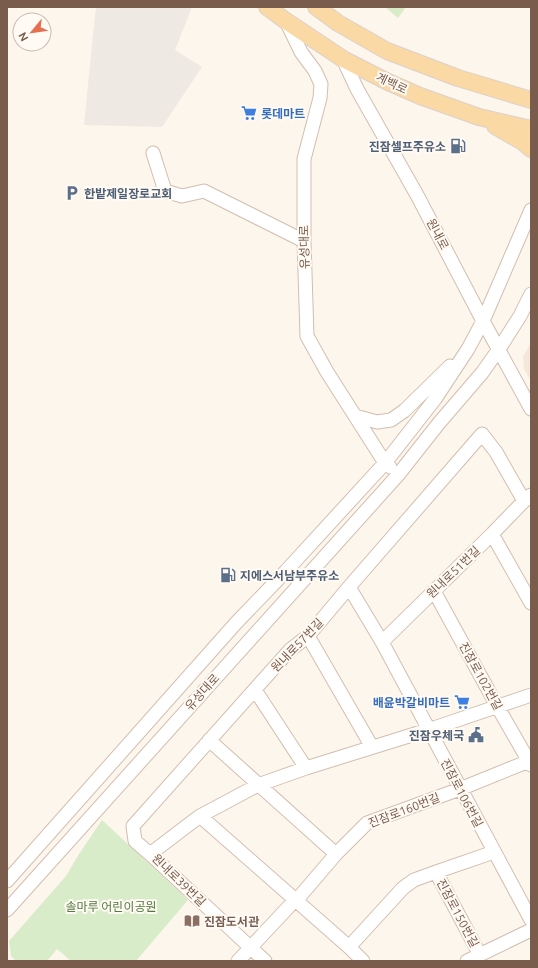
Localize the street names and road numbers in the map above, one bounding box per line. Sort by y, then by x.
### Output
street label: 계백로 [374,70,410,96]
street label: 원내로 [424,216,452,252]
street label: 유성대로 [297,225,311,269]
street label: 원내로51번길 [424,543,482,601]
street label: 원내로57번길 [268,616,326,674]
street label: 진잠로102번길 [457,640,505,712]
street label: 유성대로 [182,671,222,713]
street label: 진잠로106번길 [439,757,485,829]
street label: 진잠로160번길 [366,790,442,830]
street label: 원내로39번길 [150,851,208,909]
street label: 진잠로150번길 [435,877,481,949]

